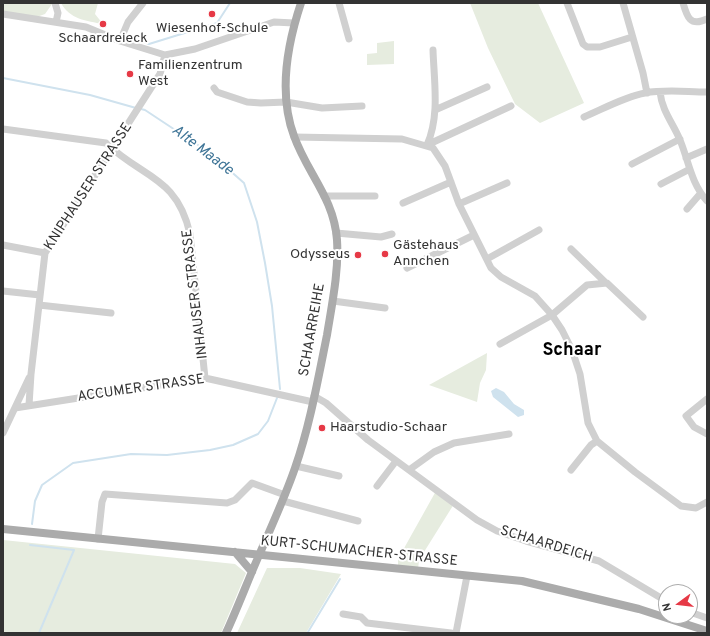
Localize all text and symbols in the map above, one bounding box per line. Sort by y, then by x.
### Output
marker: Wiesenhof-Schule [207,9,217,19]
marker: Schaardreieck [98,19,108,29]
place label: Wiesenhof-Schule [156,21,268,37]
place label: Schaardreieck [58,31,148,47]
place label: Familienzentrum West [138,58,243,90]
marker: Familienzentrum West [125,69,135,79]
street label: KNIPHAUSER STRASSE [41,120,137,254]
water label: Alte Maade [168,122,236,180]
street label: INHAUSER STRASSE [180,228,212,360]
place label: Gästehaus Annchen [393,238,459,270]
place label: Odysseus [290,247,350,263]
marker: Gästehaus Annchen [380,249,390,259]
marker: Odysseus [353,250,363,260]
street label: SCHAARREIHE [297,282,329,378]
district label: Schaar [543,340,601,362]
street label: ACCUMER STRASSE [76,372,206,406]
place label: Haarstudio-Schaar [330,420,447,436]
marker: Haarstudio-Schaar [317,423,327,433]
street label: SCHAARDEICH [498,523,594,567]
street label: KURT-SCHUMACHER-STRASSE [260,533,458,571]
north arrow [658,584,698,624]
text: N [660,601,675,612]

